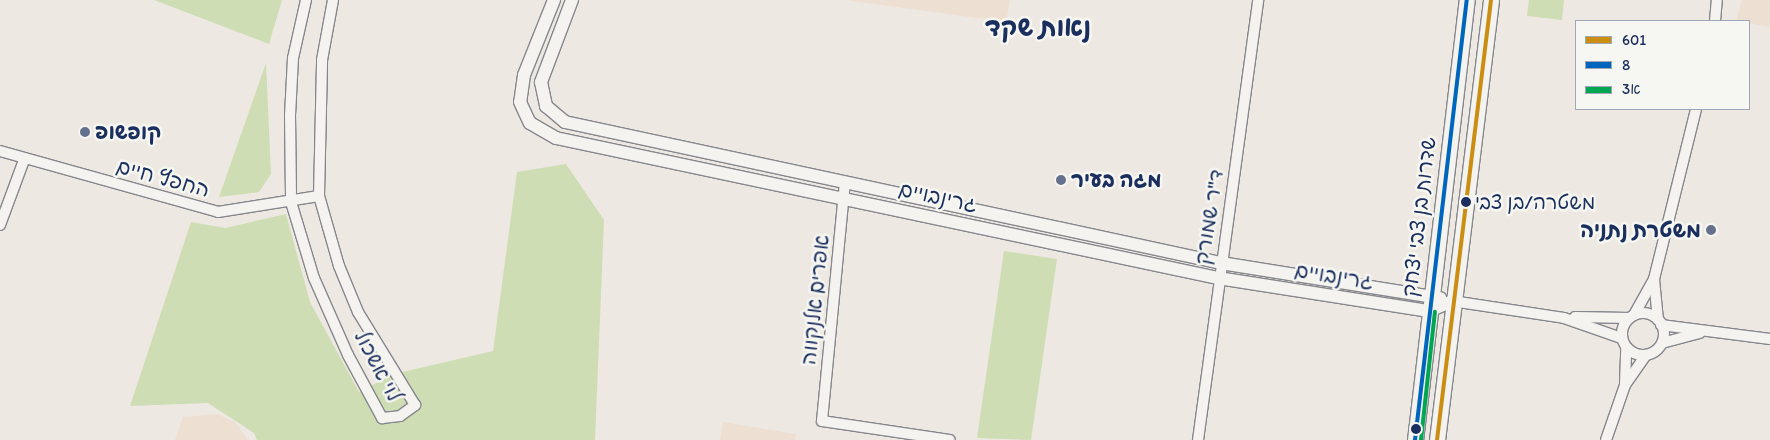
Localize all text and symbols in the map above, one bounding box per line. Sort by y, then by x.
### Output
district label: נאות שקד [985,12,1091,44]
legend [1575,20,1750,110]
text: 601 [1622,31,1646,49]
text: 8 [1622,56,1630,74]
text: 3א [1622,80,1640,98]
place label: קופשופ [95,119,161,145]
marker: קופשופ [79,126,91,138]
street label: שדרות בן צבי יצחק [1397,136,1441,298]
street label: החפץ חיים [114,153,212,203]
place label: מגה בעיר [1071,167,1161,193]
street label: ד"ר שמורק [1189,168,1229,266]
marker: מגה בעיר [1055,174,1067,186]
street label: גרינבויים [896,176,980,218]
place label: משטרה/בן צבי [1475,190,1595,214]
marker: משטרה/בן צבי [1461,197,1471,207]
place label: משטרת נתניה [1580,217,1701,243]
marker: משטרת נתניה [1705,224,1717,236]
street label: אפרים אלנקווה [796,234,834,366]
street label: גרינבויים [1293,257,1375,295]
street label: לוי אשכול [349,326,407,406]
unlabelled marker [1411,424,1421,434]

